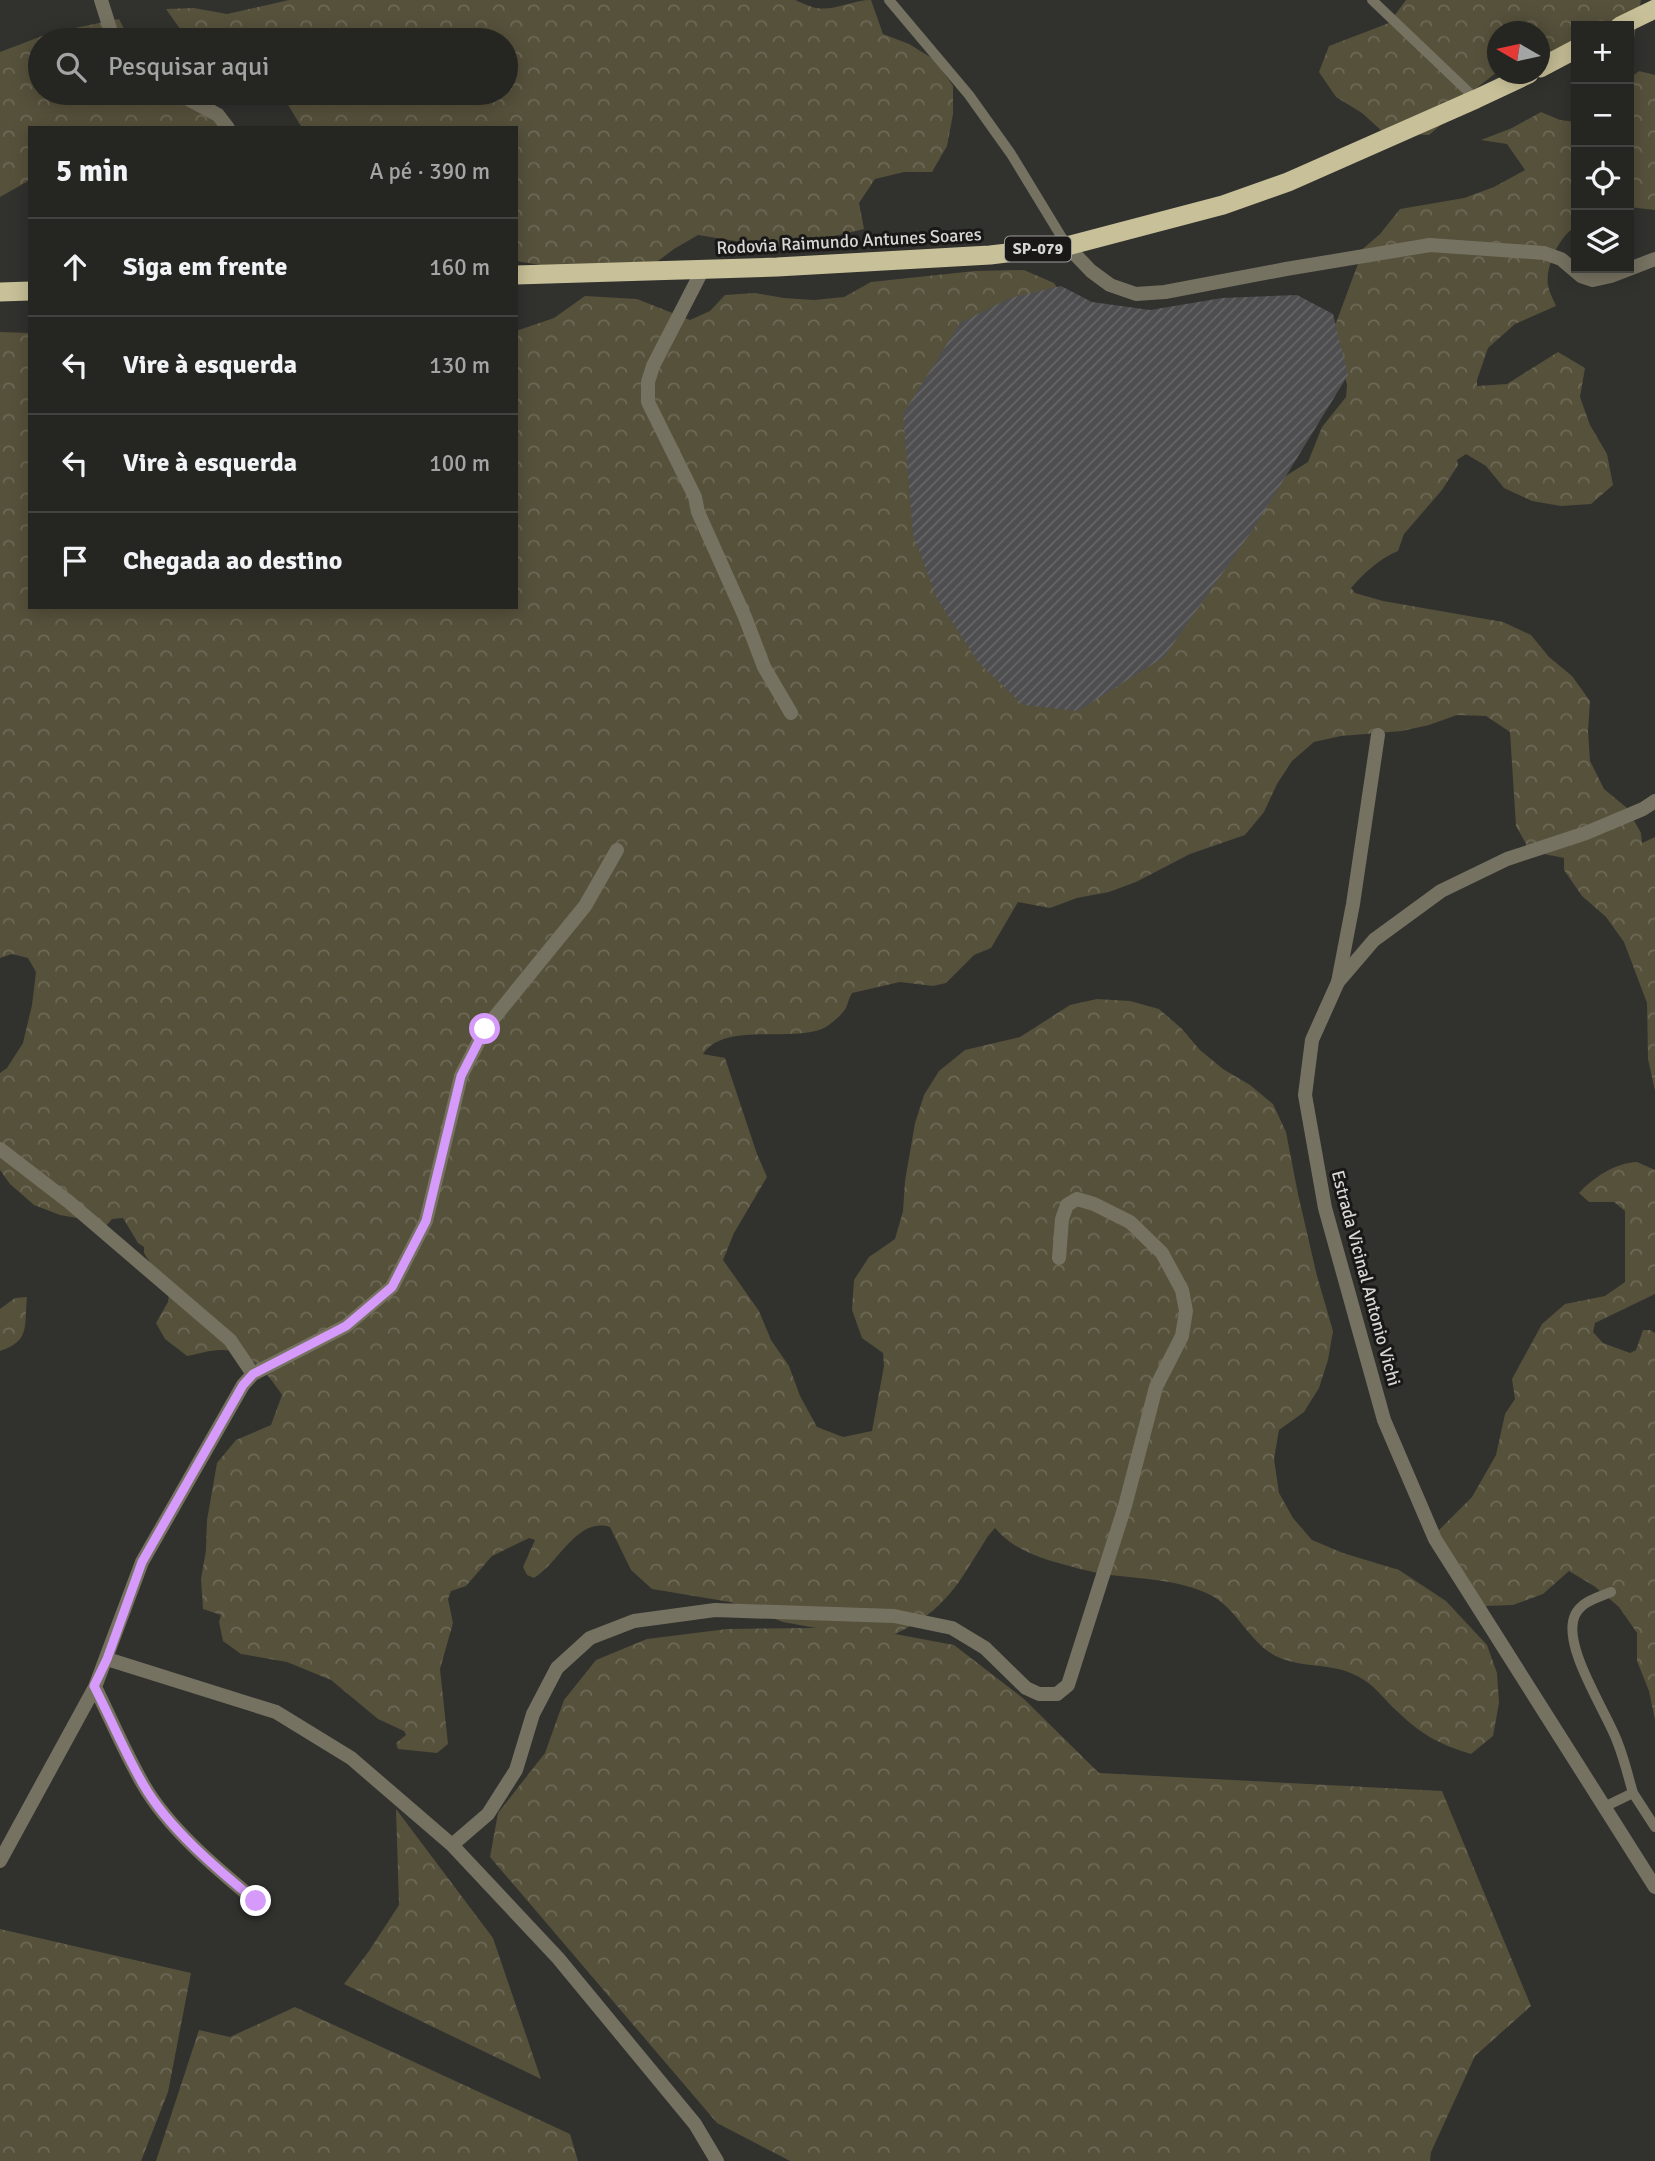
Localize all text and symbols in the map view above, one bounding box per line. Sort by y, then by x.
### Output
north arrow [1487,21,1550,84]
map controls [1571,21,1634,273]
button: + [1571,21,1634,84]
search box [28,28,518,105]
icon: search [52,48,90,86]
text: Pesquisar aqui [108,51,269,83]
button: − [1571,84,1634,147]
button: locate [1571,147,1634,210]
text: 5 min [56,153,128,190]
text: A pé · 390 m [369,157,490,186]
button: layers [1571,210,1634,273]
street label: Rodovia Raimundo Antunes Soares [716,223,982,259]
road number: SP-079 [1005,236,1071,262]
icon: ahead [56,248,94,286]
text: Siga em frente [123,251,287,283]
text: 160 m [429,253,490,282]
icon: left [56,346,94,384]
text: Vire à esquerda [123,349,297,381]
text: 130 m [429,351,490,380]
icon: left [56,444,94,482]
text: Vire à esquerda [123,447,297,479]
text: 100 m [429,449,490,478]
icon: arrive [56,542,94,580]
text: Chegada ao destino [123,545,342,577]
route start [469,1013,500,1044]
street label: Estrada Vicinal Antonio Vichi [1327,1168,1405,1388]
route end [240,1885,271,1916]

